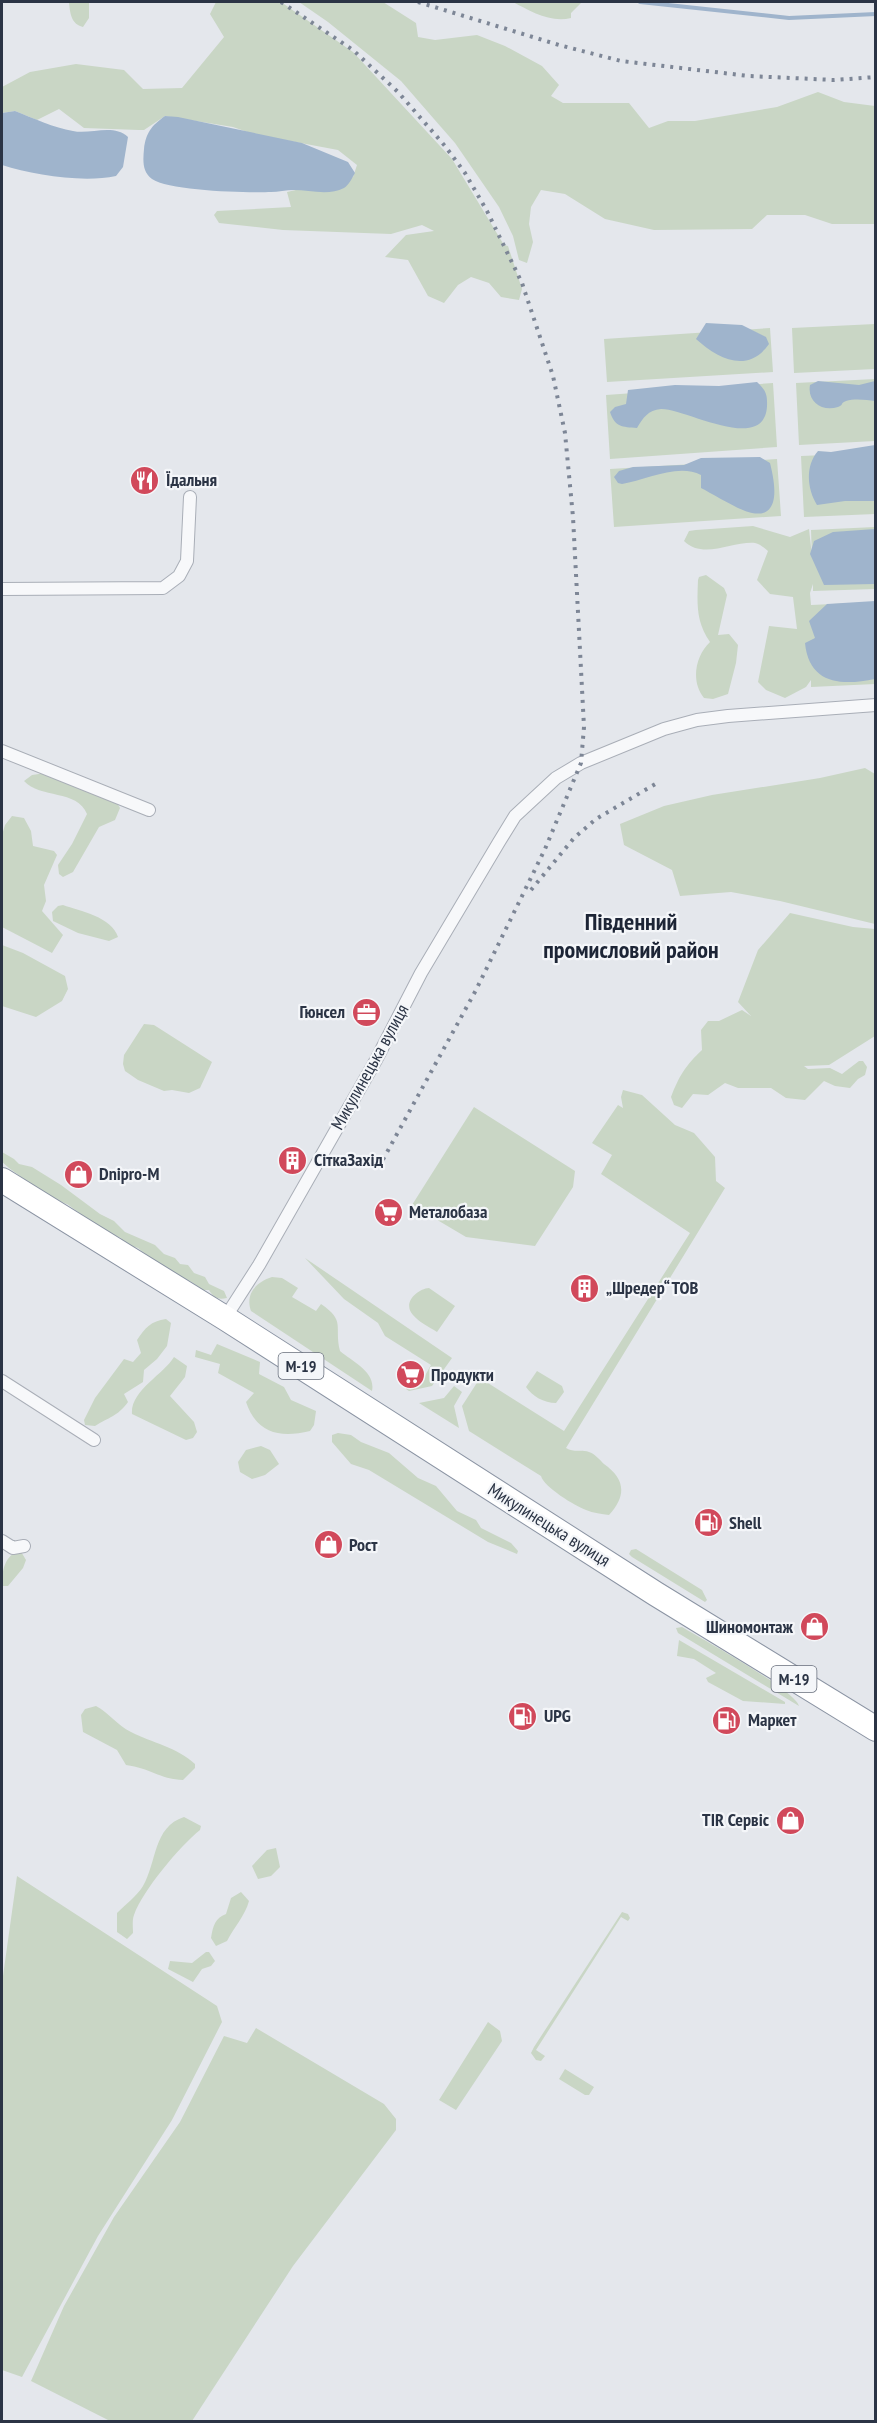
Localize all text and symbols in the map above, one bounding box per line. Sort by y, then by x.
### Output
restaurant icon: Їдальня [129,464,161,496]
place label: Їдальня [166,468,217,491]
district label: Південний промисловий район [543,906,719,965]
office icon: Гюнсел [350,996,382,1028]
place label: Гюнсел [299,1000,345,1023]
street label: Микулинецька вулиця [326,1000,414,1134]
building icon: СіткаЗахід [277,1144,309,1176]
place label: СіткаЗахід [314,1148,383,1171]
shop icon: Dnipro-M [62,1158,94,1190]
place label: Dnipro-M [99,1162,159,1185]
supermarket icon: Металобаза [372,1196,404,1228]
place label: Металобаза [409,1200,487,1223]
building icon: „Шредер“ ТОВ [569,1272,601,1304]
place label: „Шредер“ ТОВ [606,1276,699,1299]
road number: М-19 [278,1353,324,1379]
supermarket icon: Продукти [394,1359,426,1391]
place label: Продукти [431,1363,494,1386]
street label: Микулинецька вулиця [484,1478,615,1571]
fuel station icon: Shell [692,1507,724,1539]
place label: Shell [729,1511,762,1534]
shop icon: Рост [312,1529,344,1561]
place label: Рост [349,1533,378,1556]
shop icon: Шиномонтаж [798,1611,830,1643]
place label: Шиномонтаж [706,1615,794,1638]
road number: М-19 [772,1666,816,1692]
fuel station icon: UPG [507,1700,539,1732]
place label: UPG [544,1704,571,1727]
fuel station icon: Маркет [711,1704,743,1736]
place label: Маркет [748,1708,797,1731]
shop icon: TIR Сервіс [774,1804,806,1836]
place label: TIR Сервіс [702,1808,770,1831]

